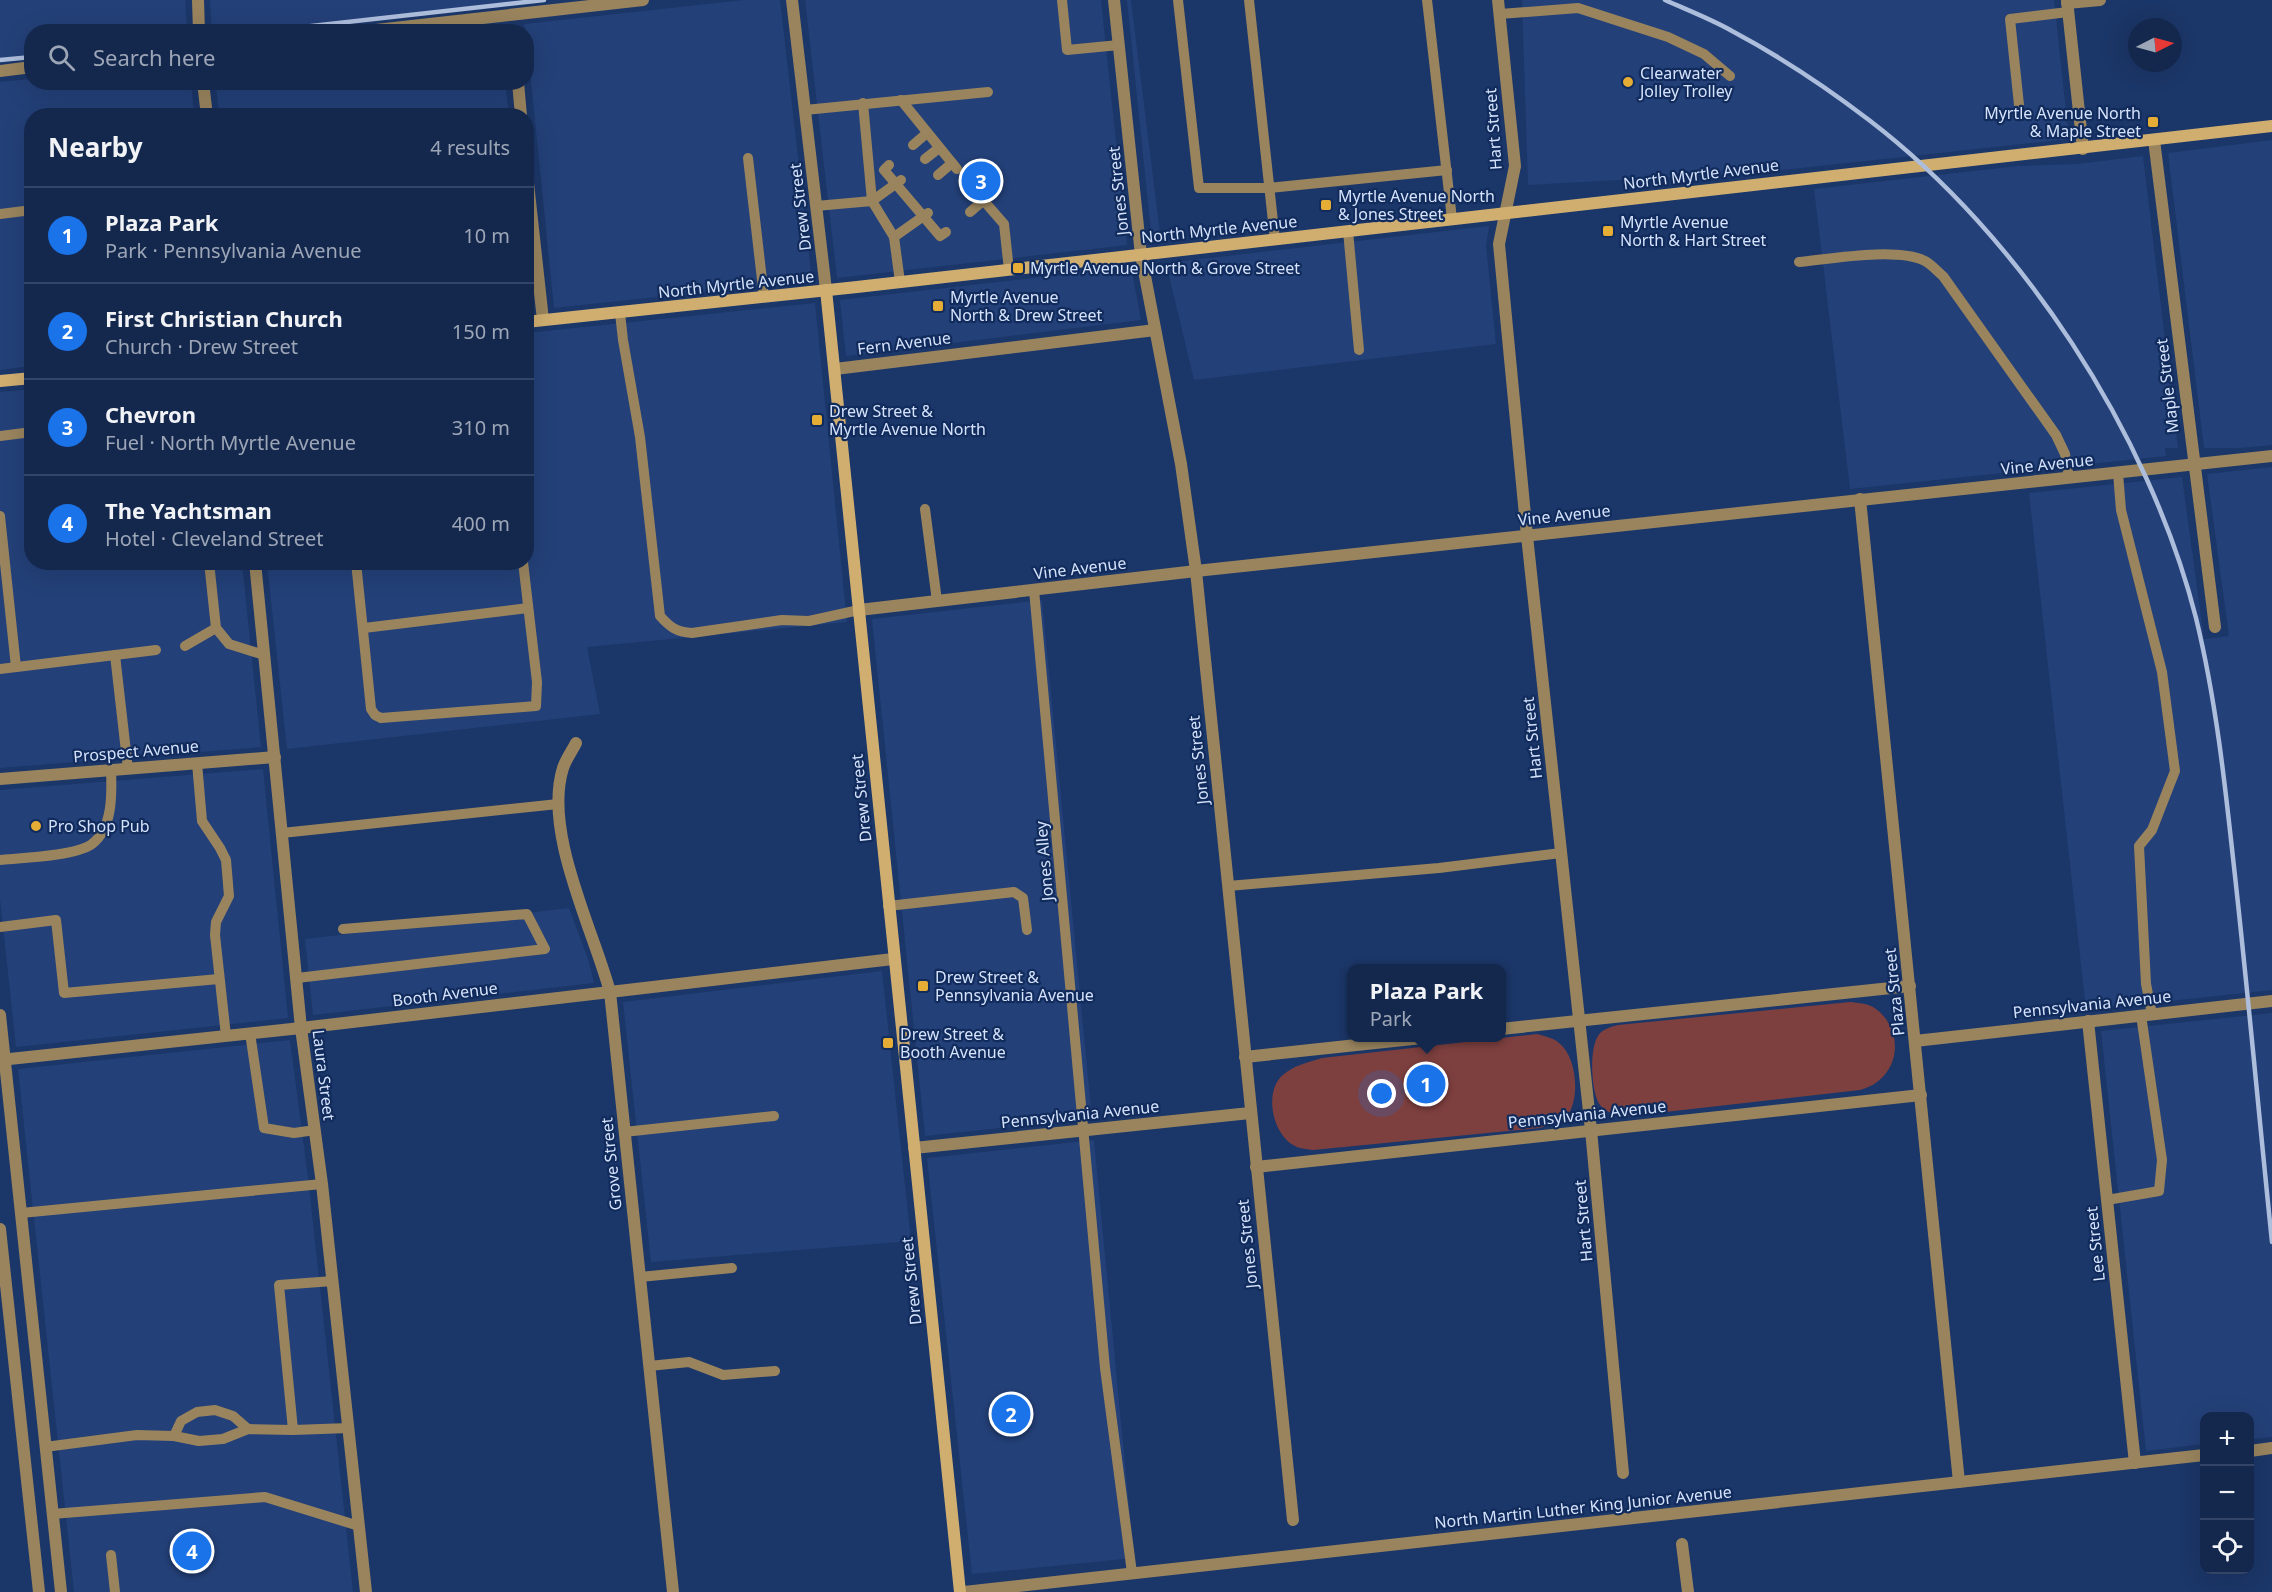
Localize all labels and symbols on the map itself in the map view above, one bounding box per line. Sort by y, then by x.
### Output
north arrow [2128,18,2182,72]
place label: Clearwater Jolley Trolley [1638,62,1733,102]
marker: Clearwater Jolley Trolley [1621,75,1635,89]
street label: Hart Street [1479,87,1507,171]
place label: Myrtle Avenue North & Maple Street [1984,102,2141,142]
marker: Myrtle Avenue North & Maple Street [2146,115,2160,129]
street label: Jones Street [1102,145,1134,239]
street label: North Myrtle Avenue [1622,154,1780,194]
pin: 3 [962,158,1000,204]
street label: Drew Street [784,162,816,252]
place label: Myrtle Avenue North & Jones Street [1338,185,1495,225]
marker: Myrtle Avenue North & Jones Street [1319,198,1333,212]
street label: North Myrtle Avenue [1140,210,1298,248]
place label: Myrtle Avenue North & Hart Street [1620,211,1766,251]
marker: Myrtle Avenue North & Hart Street [1601,224,1615,238]
place label: Myrtle Avenue North & Grove Street [1030,257,1300,279]
marker: Myrtle Avenue North & Grove Street [1011,261,1025,275]
street label: North Myrtle Avenue [657,265,815,303]
place label: Myrtle Avenue North & Drew Street [950,286,1102,326]
marker: Myrtle Avenue North & Drew Street [931,299,945,313]
street label: Fern Avenue [856,326,952,360]
street label: Maple Street [2150,337,2184,435]
place label: Drew Street & Myrtle Avenue North [829,400,986,440]
marker: Drew Street & Myrtle Avenue North [810,413,824,427]
street label: Vine Avenue [2000,448,2094,480]
street label: Vine Avenue [1517,499,1611,531]
street label: Vine Avenue [1033,551,1127,585]
street label: Hart Street [1517,696,1547,780]
street label: Jones Street [1182,714,1214,808]
street label: Prospect Avenue [72,735,200,767]
street label: Drew Street [845,753,877,843]
place label: Pro Shop Pub [48,815,150,837]
marker: Pro Shop Pub [29,819,43,833]
street label: Jones Alley [1029,819,1059,904]
street label: Plaza Street [1878,947,1910,1037]
place label: Drew Street & Pennsylvania Avenue [935,966,1094,1006]
street label: Booth Avenue [391,977,499,1011]
marker: Drew Street & Pennsylvania Avenue [916,979,930,993]
street label: Pennsylvania Avenue [2012,985,2172,1023]
place label: Drew Street & Booth Avenue [900,1023,1006,1063]
street label: Laura Street [308,1028,341,1122]
marker: Drew Street & Booth Avenue [881,1036,895,1050]
pin: 1 [1406,1062,1446,1106]
your location [1367,1079,1396,1108]
street label: Pennsylvania Avenue [1000,1095,1160,1133]
street label: Pennsylvania Avenue [1507,1095,1667,1133]
street label: Grove Street [595,1116,627,1212]
street label: Hart Street [1568,1179,1598,1263]
street label: Jones Street [1231,1198,1263,1292]
street label: Lee Street [2080,1205,2110,1283]
street label: Drew Street [895,1236,927,1326]
pin: 2 [992,1392,1030,1436]
street label: North Martin Luther King Junior Avenue [1433,1480,1733,1534]
pin: 4 [172,1528,212,1574]

